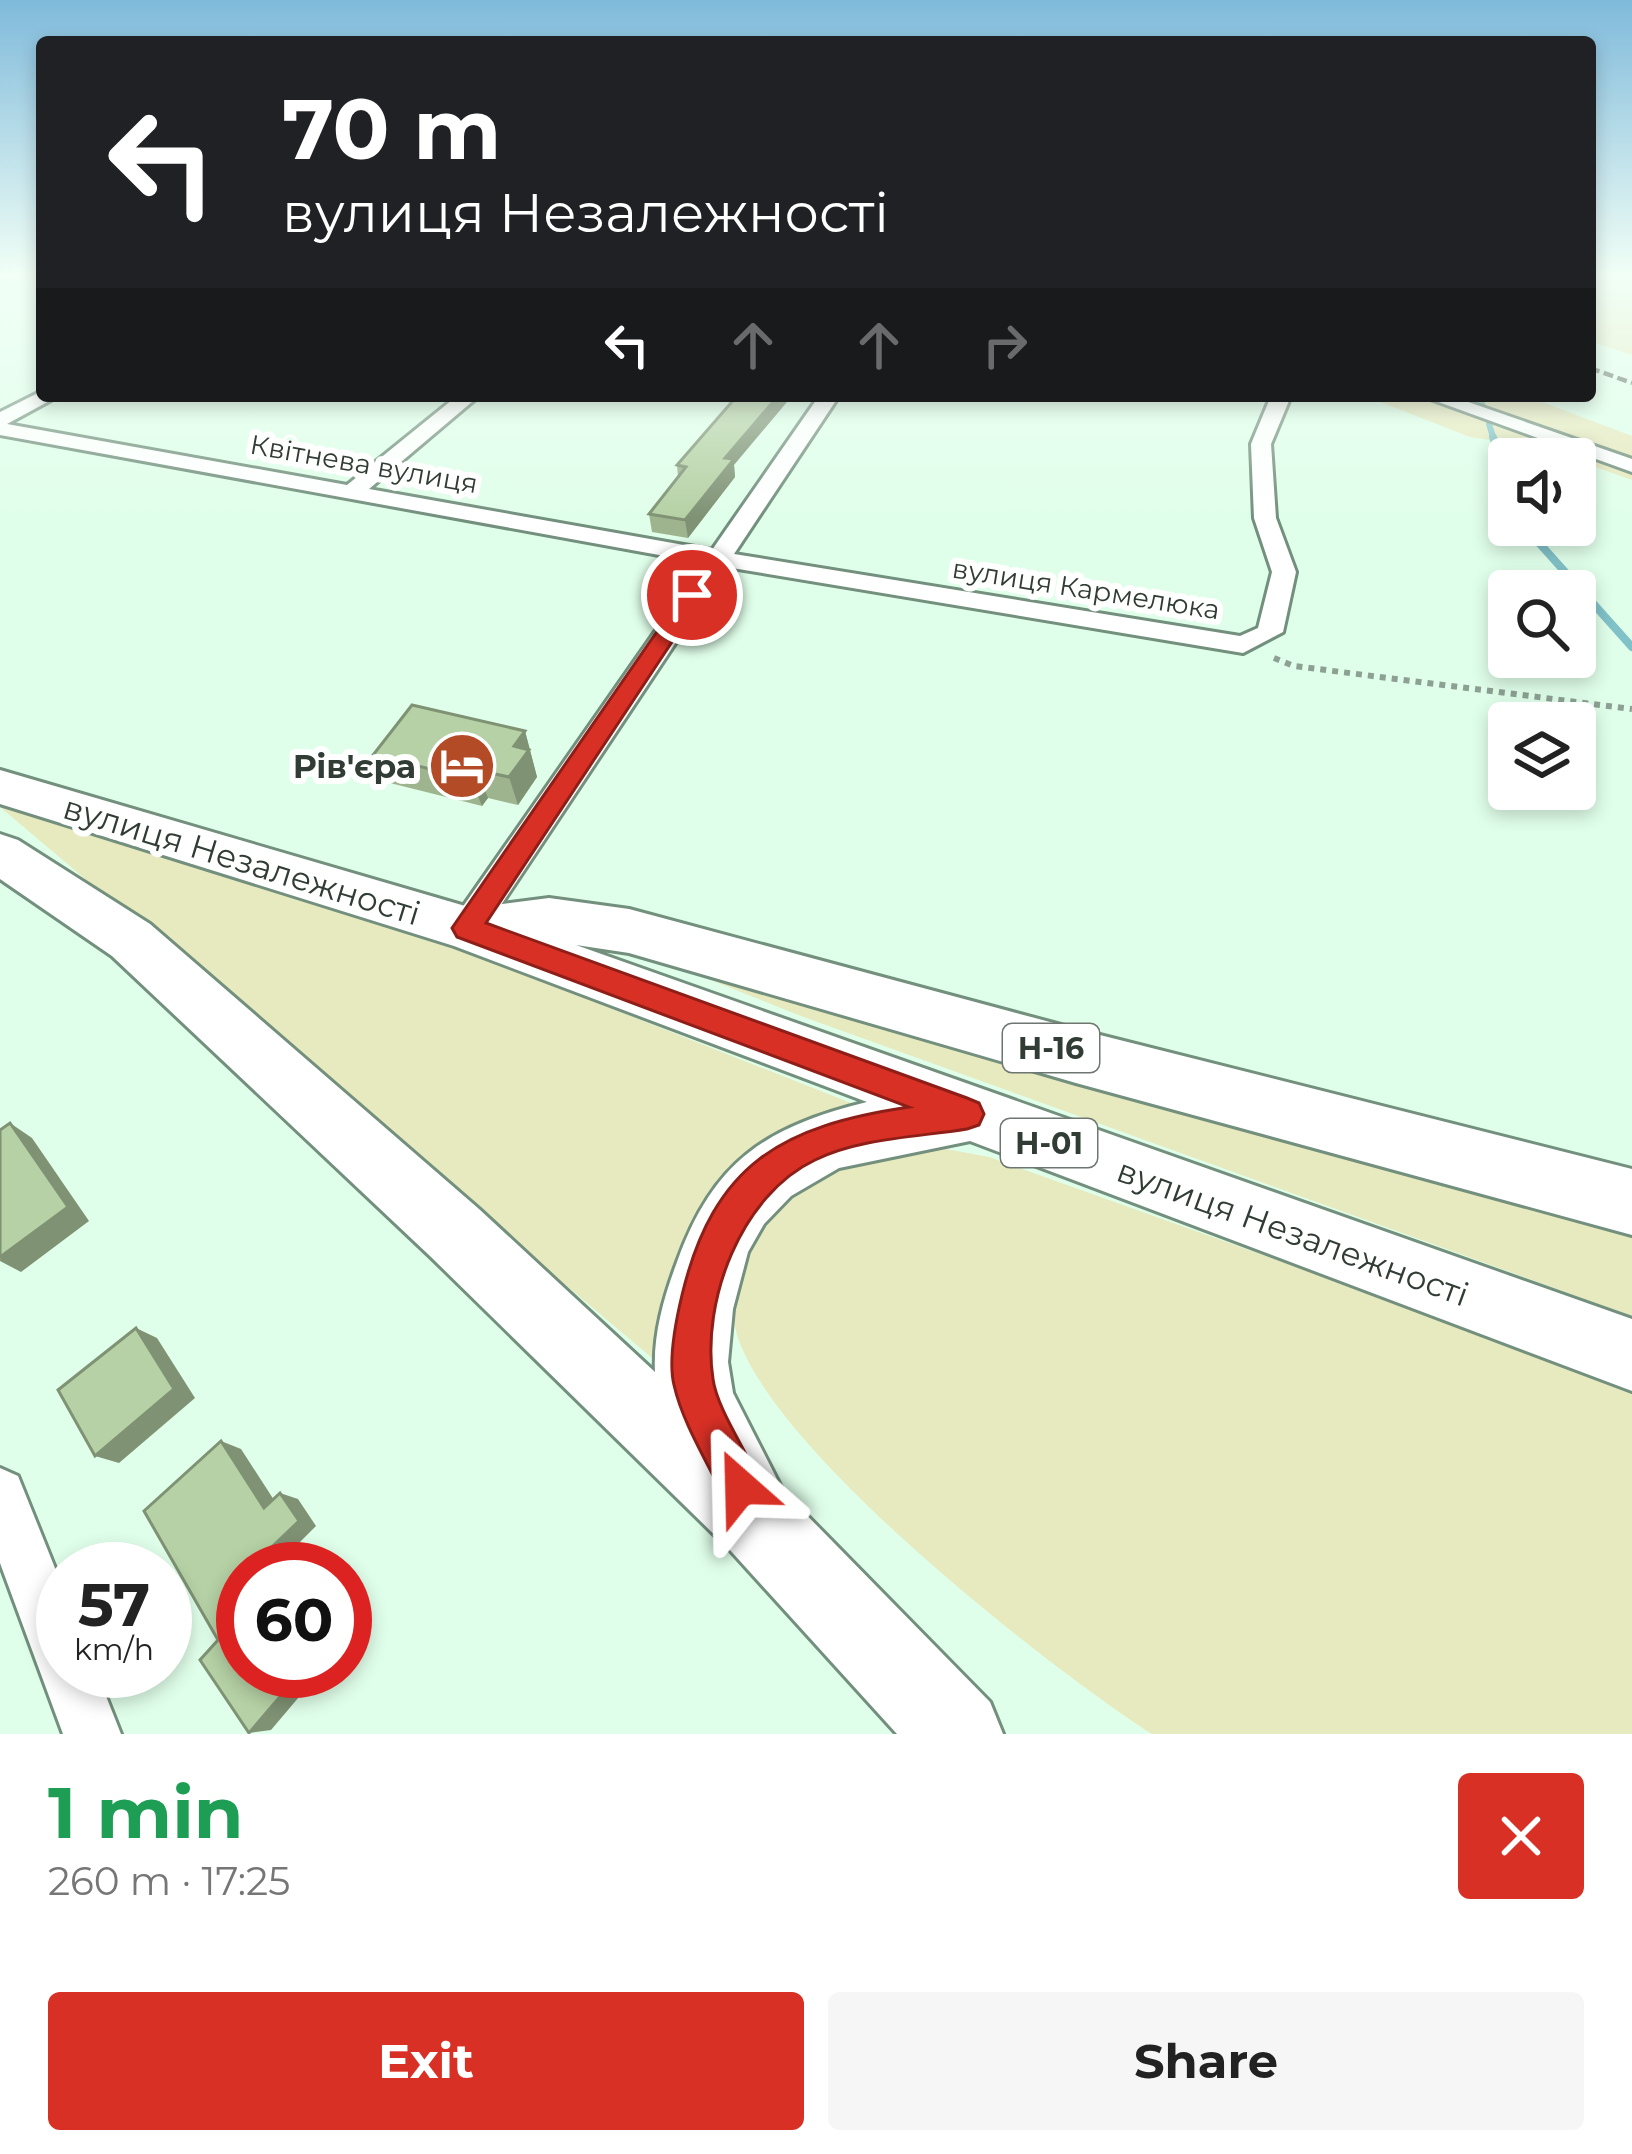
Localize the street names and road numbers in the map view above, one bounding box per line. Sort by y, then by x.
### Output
street label: Квітнева вулиця [248,428,480,500]
street label: вулиця Кармелюка [950,552,1222,626]
street label: вулиця Незалежності [59,787,425,933]
road number: Н-16 [1003,1024,1099,1072]
road number: Н-01 [1001,1119,1097,1167]
street label: вулиця Незалежності [1112,1150,1474,1314]

